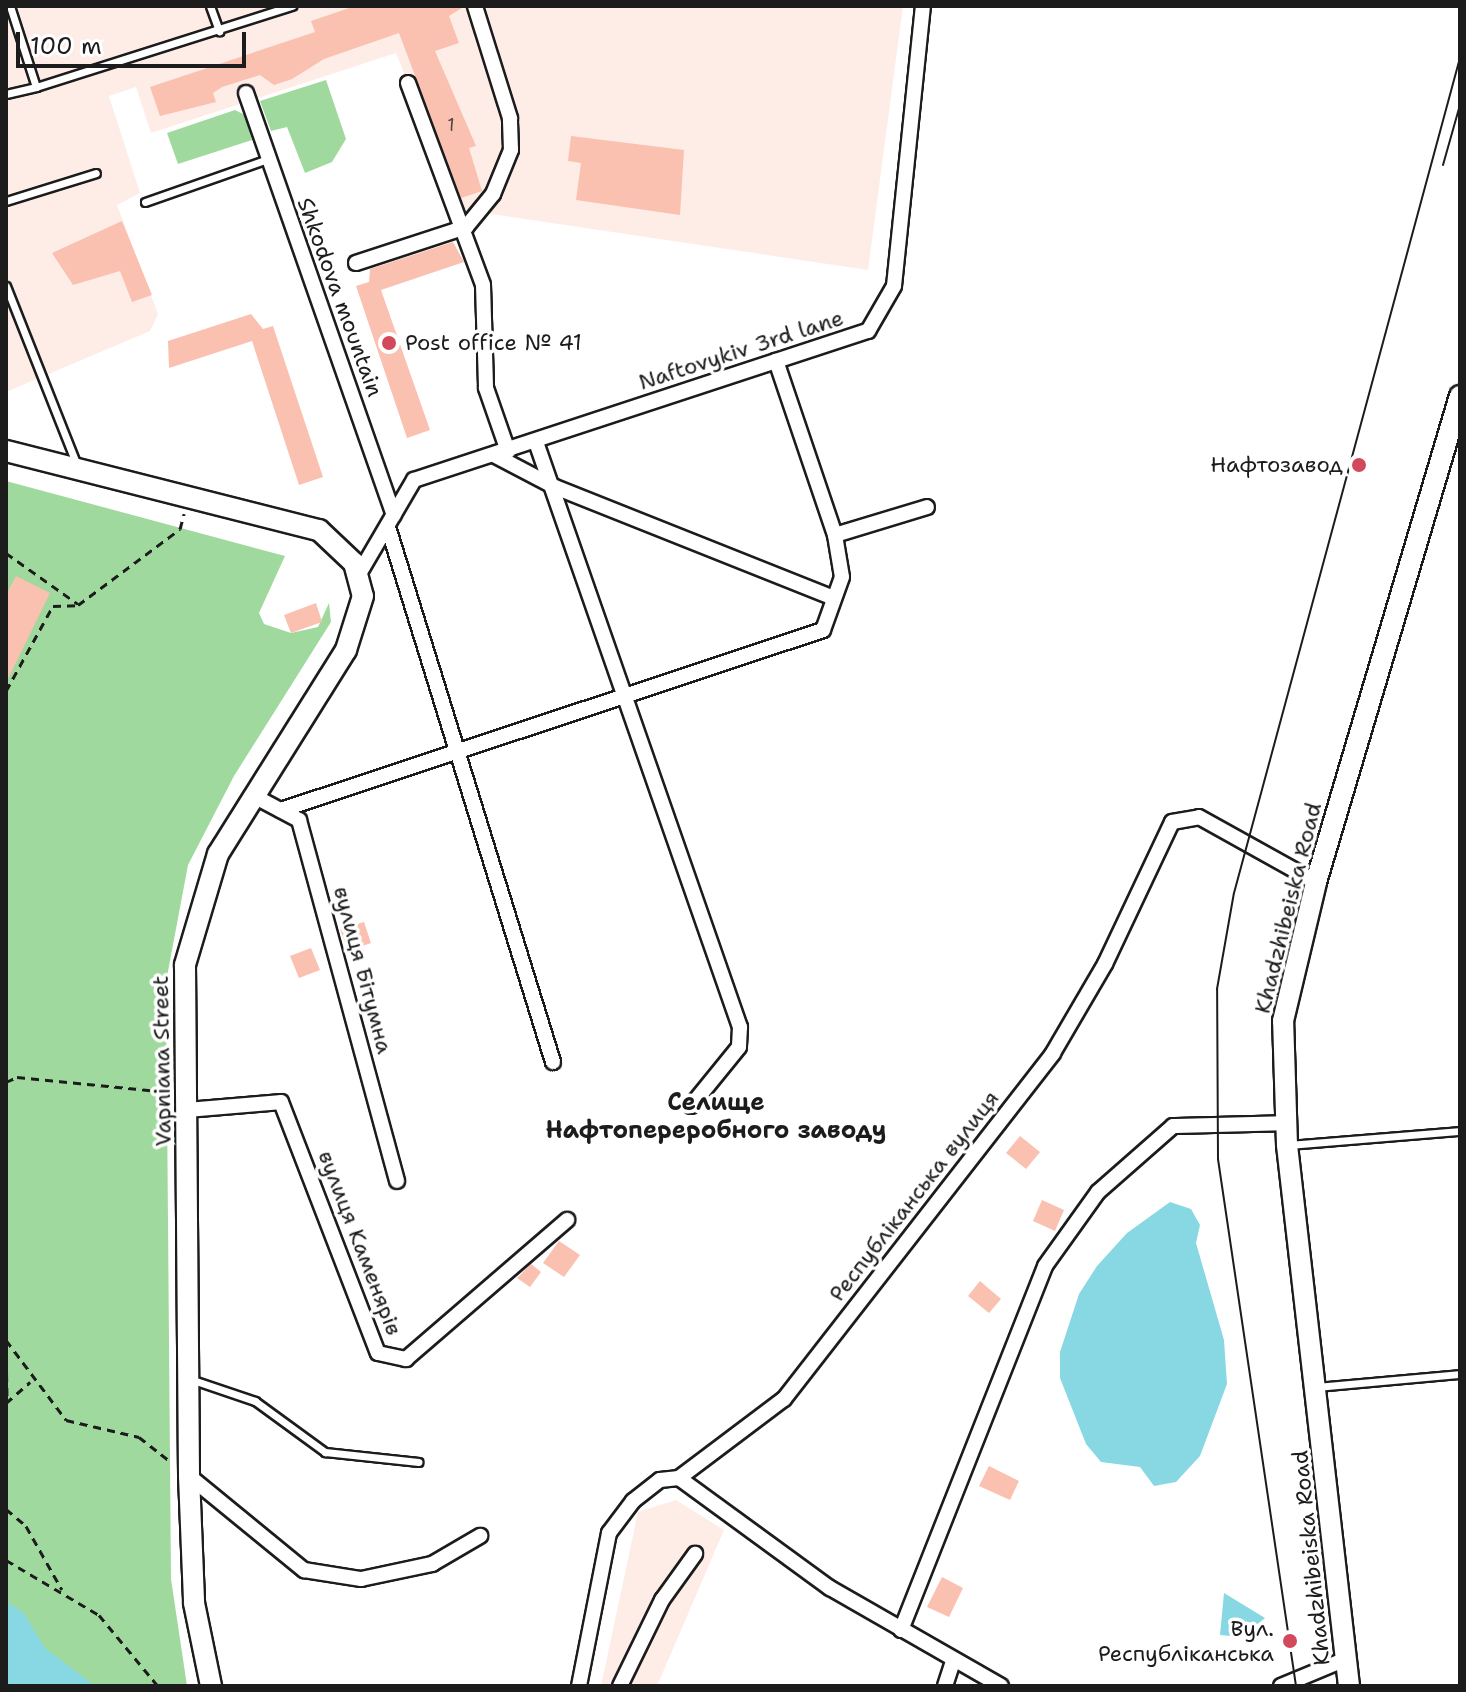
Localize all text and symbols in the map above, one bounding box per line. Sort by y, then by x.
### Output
scale bar [20,16,250,66]
text: 100 m [30,30,102,62]
house number: 1 [447,114,455,136]
street label: Shkodova mountain [292,194,388,400]
street label: Naftovykiv 3rd lane [635,304,847,396]
place label: Post office № 41 [405,330,582,356]
marker: Post office № 41 [380,334,398,352]
place label: Нафтозавод [1210,452,1343,478]
marker: Нафтозавод [1350,456,1368,474]
street label: Khadzhibeiska Road [1249,800,1327,1016]
street label: вулиця Бітумна [328,884,398,1056]
street label: Vapniana Street [147,975,177,1147]
street label: Республіканська вулиця [824,1085,1004,1307]
district label: Селище Нафтопереробного заводу [546,1089,886,1145]
street label: вулиця Каменярів [313,1147,407,1339]
street label: Khadzhibeiska Road [1287,1449,1335,1667]
place label: Вул. Республіканська [1098,1615,1274,1666]
marker: Вул. Республіканська [1281,1632,1299,1650]

